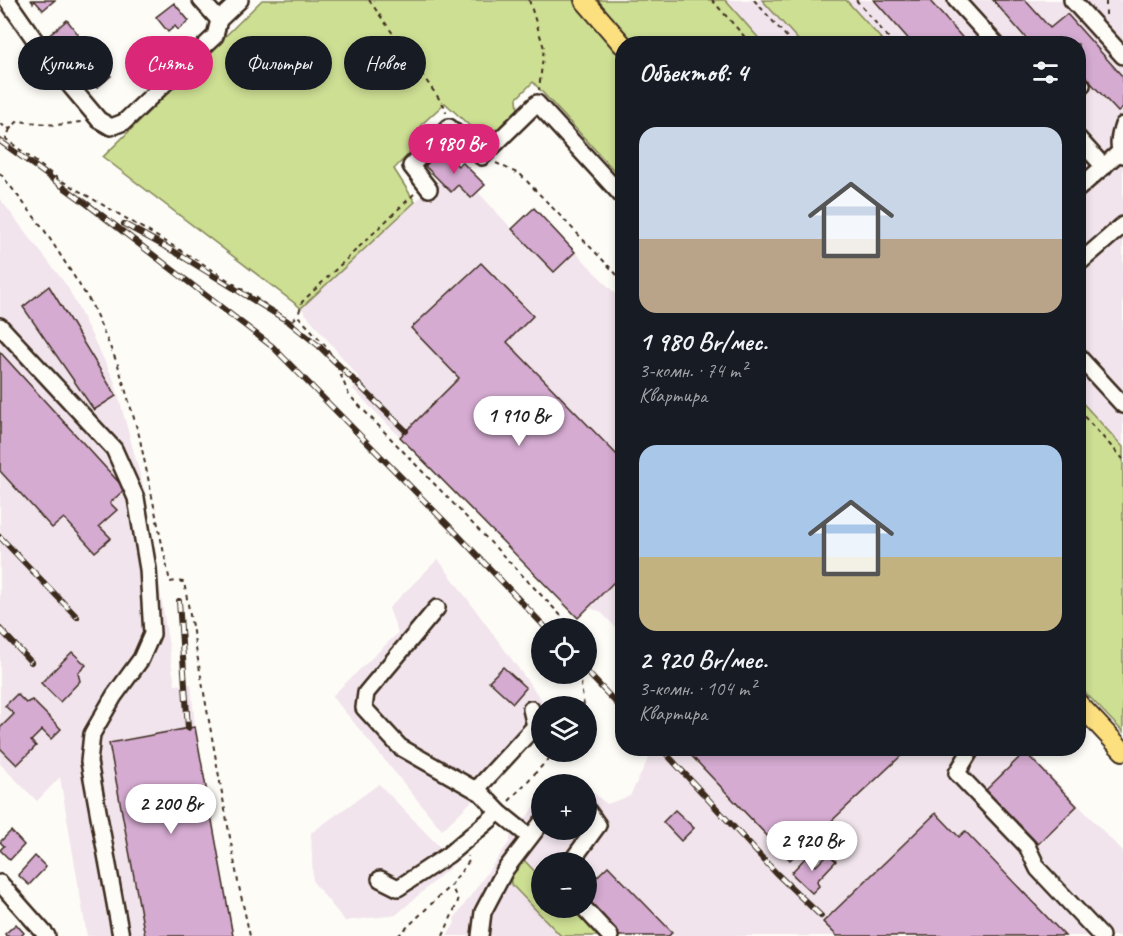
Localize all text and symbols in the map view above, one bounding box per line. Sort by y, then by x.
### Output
chip: Купить [18,36,113,90]
chip: Снять [125,36,213,90]
chip: Фильтры [225,36,332,90]
chip: Новое [344,36,426,90]
text: Объектов: 4 [639,56,748,89]
icon: filters [1029,56,1062,89]
pin: 1 980 Br [392,124,516,175]
text: 1 980 Br [422,131,486,156]
icon: home [797,166,905,274]
text: 1 980 Br/мес. [639,325,767,358]
text: 3-комн. · 74 m² [639,358,747,383]
text: Квартира [639,383,707,408]
pin: 1 910 Br [457,396,581,447]
text: 1 910 Br [487,403,551,428]
icon: home [797,484,905,592]
map controls [531,618,597,918]
button: locate [531,618,597,684]
text: 2 920 Br/мес. [639,643,767,676]
text: 3-комн. · 104 m² [639,676,756,701]
button: layers [531,696,597,762]
text: Квартира [639,701,707,726]
button: + [531,774,597,840]
pin: 2 200 Br [109,784,233,835]
text: 2 200 Br [139,791,203,816]
pin: 2 920 Br [750,821,874,872]
text: 2 920 Br [780,828,844,853]
button: − [531,852,597,918]

